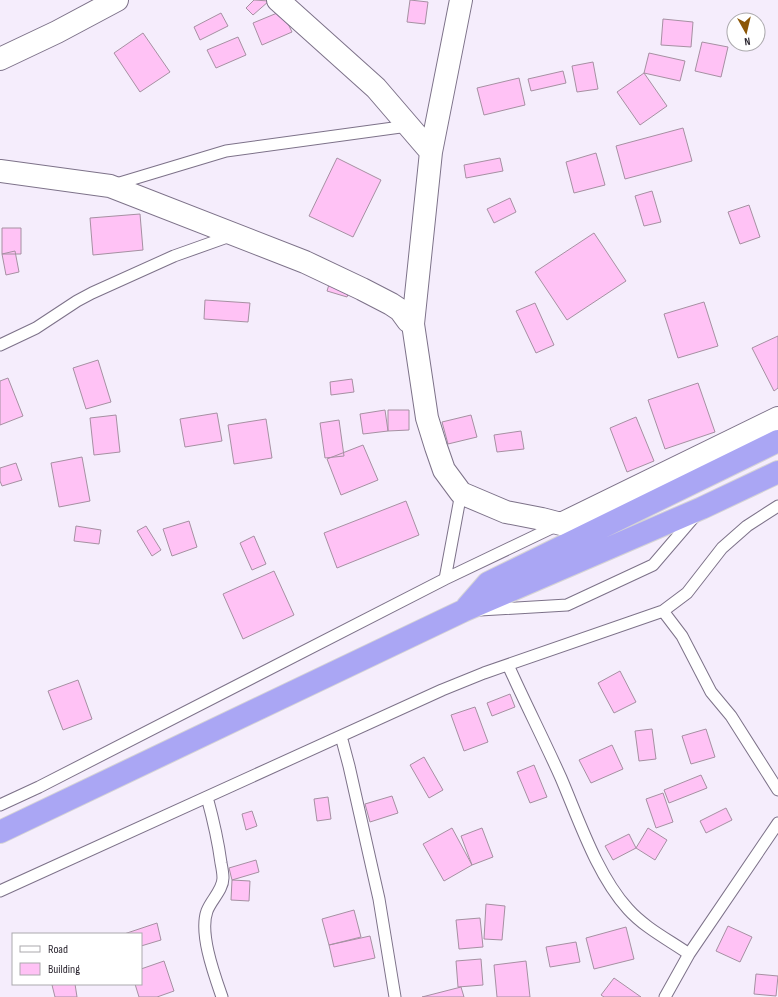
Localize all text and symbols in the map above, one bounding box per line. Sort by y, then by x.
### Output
north arrow [726,12,766,52]
text: N [743,35,751,48]
legend [12,933,142,985]
text: Road [48,942,68,957]
text: Building [48,962,80,977]

